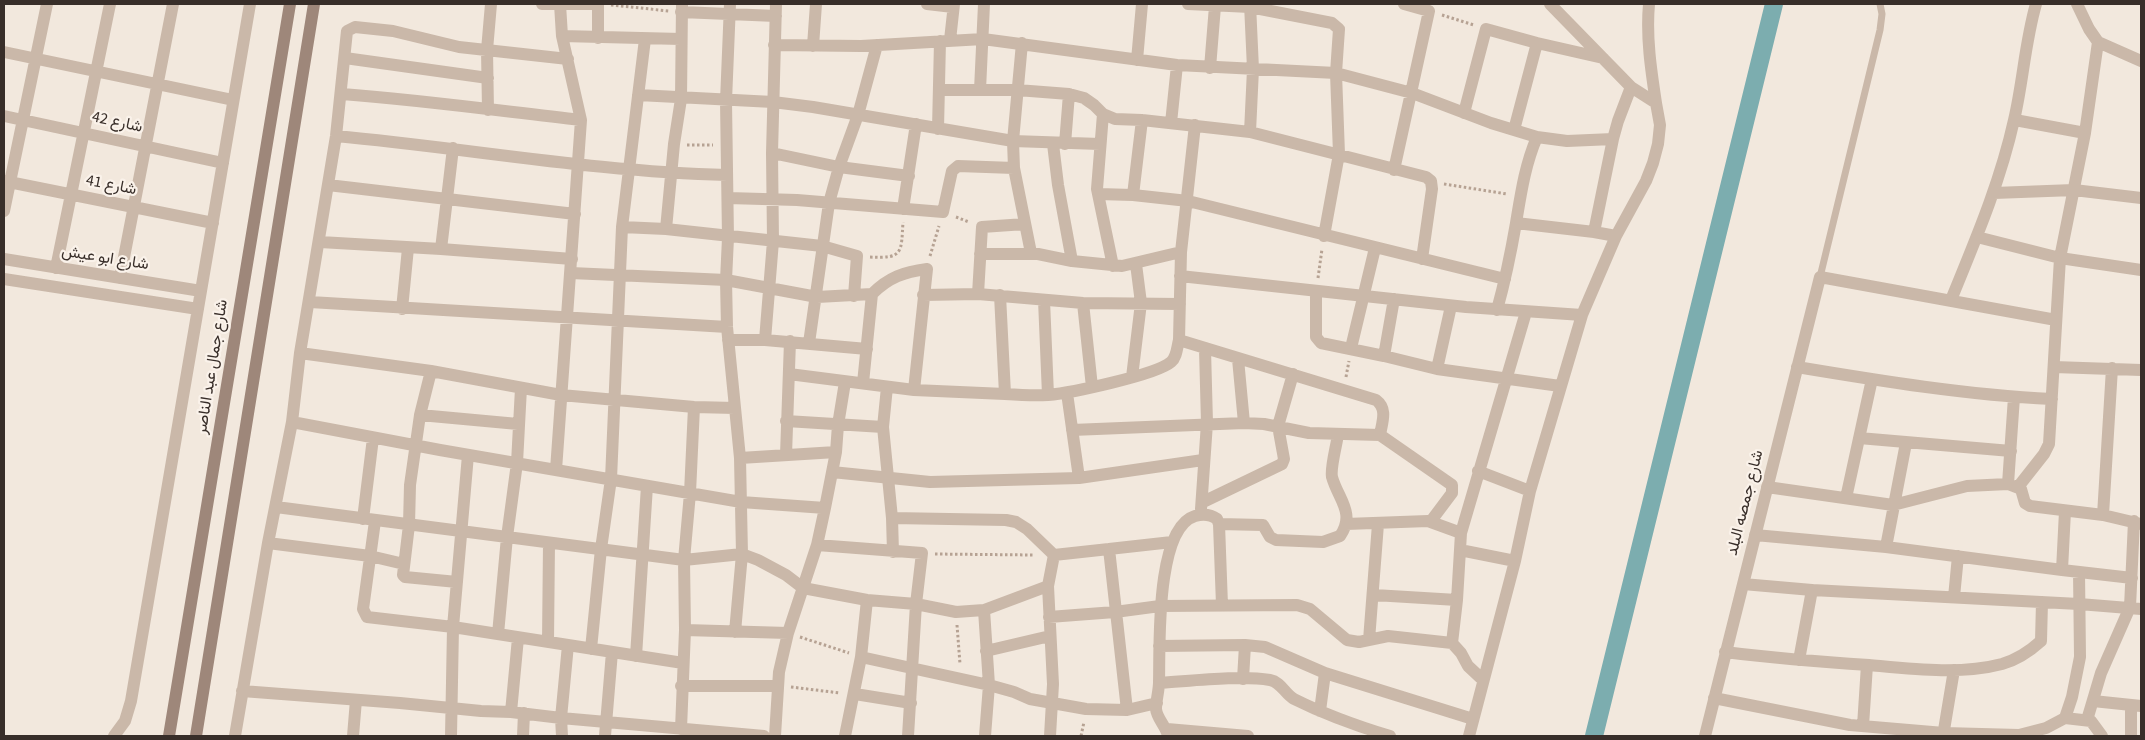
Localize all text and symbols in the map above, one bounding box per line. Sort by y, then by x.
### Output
street label: شارع 42 [90,108,144,138]
street label: شارع 41 [84,172,138,200]
street label: شارع ابو عيش [60,243,150,275]
street label: شارع جمال عبد الناصر [193,298,233,436]
street label: شارع جمصه البلد [1724,448,1768,558]

